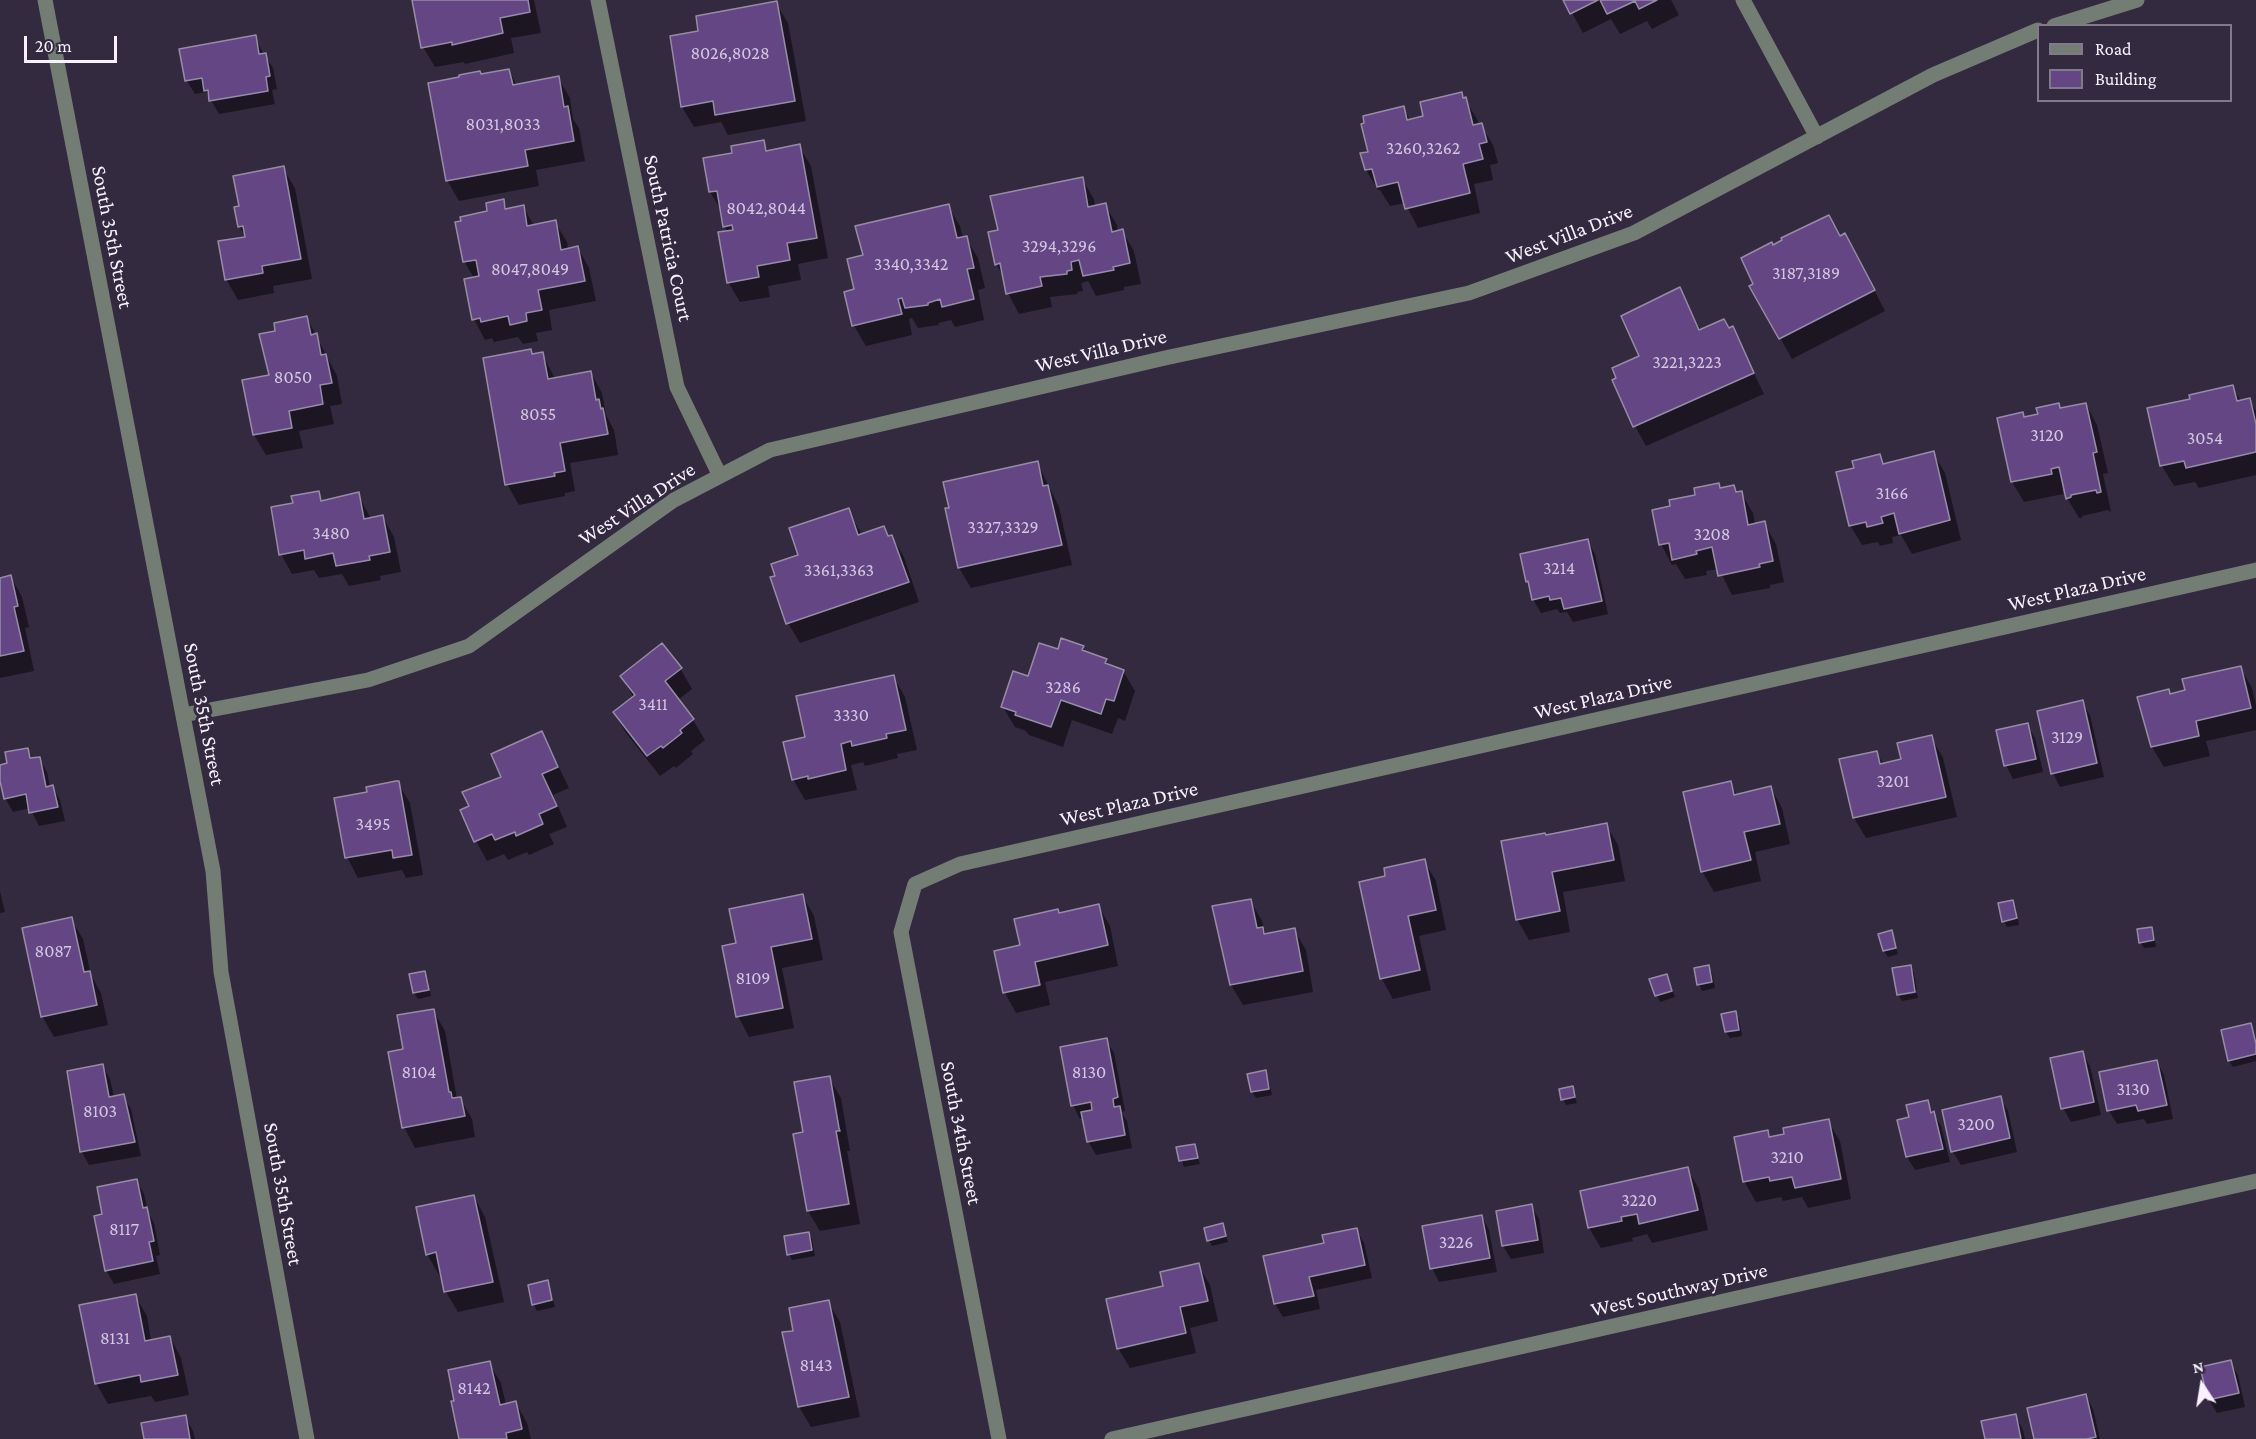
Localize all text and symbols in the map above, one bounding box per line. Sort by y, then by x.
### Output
scale bar [27,24,120,62]
legend [2037,24,2232,102]
text: 20 m [35,36,72,56]
text: Road [2095,39,2132,59]
house number: 8026,8028 [690,42,770,64]
text: Building [2095,69,2156,89]
house number: 8031,8033 [466,113,540,135]
house number: 3260,3262 [1386,137,1460,159]
street label: South Patricia Court [638,152,698,324]
street label: South 35th Street [86,164,138,310]
house number: 8042,8044 [726,197,806,219]
street label: West Villa Drive [1502,198,1636,270]
house number: 3294,3296 [1022,235,1096,257]
house number: 3340,3342 [874,253,948,275]
house number: 8047,8049 [491,258,569,280]
house number: 3187,3189 [1772,262,1840,284]
street label: West Villa Drive [1033,324,1169,378]
house number: 3221,3223 [1652,351,1722,373]
house number: 8050 [274,366,312,388]
house number: 8055 [520,403,556,425]
house number: 3120 [2030,424,2064,446]
house number: 3054 [2187,427,2223,449]
street label: West Villa Drive [574,457,700,551]
house number: 3166 [1876,482,1908,504]
house number: 3327,3329 [967,516,1039,538]
house number: 3480 [312,522,350,544]
house number: 3208 [1694,523,1730,545]
house number: 3214 [1543,557,1575,579]
house number: 3361,3363 [804,559,874,581]
street label: West Plaza Drive [2006,561,2148,617]
street label: South 35th Street [178,641,230,787]
street label: West Plaza Drive [1532,669,1674,725]
house number: 3286 [1045,676,1081,698]
house number: 3411 [638,693,668,715]
house number: 3330 [833,704,869,726]
house number: 3129 [2051,726,2083,748]
house number: 3201 [1876,770,1910,792]
street label: West Plaza Drive [1058,776,1200,832]
house number: 3495 [355,813,391,835]
house number: 8087 [34,940,72,962]
house number: 8109 [736,967,770,989]
street label: South 34th Street [935,1059,987,1207]
house number: 8104 [401,1061,437,1083]
house number: 8130 [1072,1061,1106,1083]
house number: 3130 [2116,1078,2150,1100]
house number: 8103 [83,1100,117,1122]
house number: 3200 [1957,1113,1995,1135]
street label: South 35th Street [258,1121,308,1267]
house number: 3210 [1770,1146,1804,1168]
house number: 3220 [1621,1189,1657,1211]
house number: 8117 [109,1218,139,1240]
house number: 3226 [1439,1231,1473,1253]
street label: West Southway Drive [1588,1257,1770,1323]
house number: 8131 [100,1327,130,1349]
house number: 8143 [799,1354,833,1376]
north arrow [2172,1355,2232,1415]
text: N [2191,1357,2205,1376]
house number: 8142 [457,1377,491,1399]

